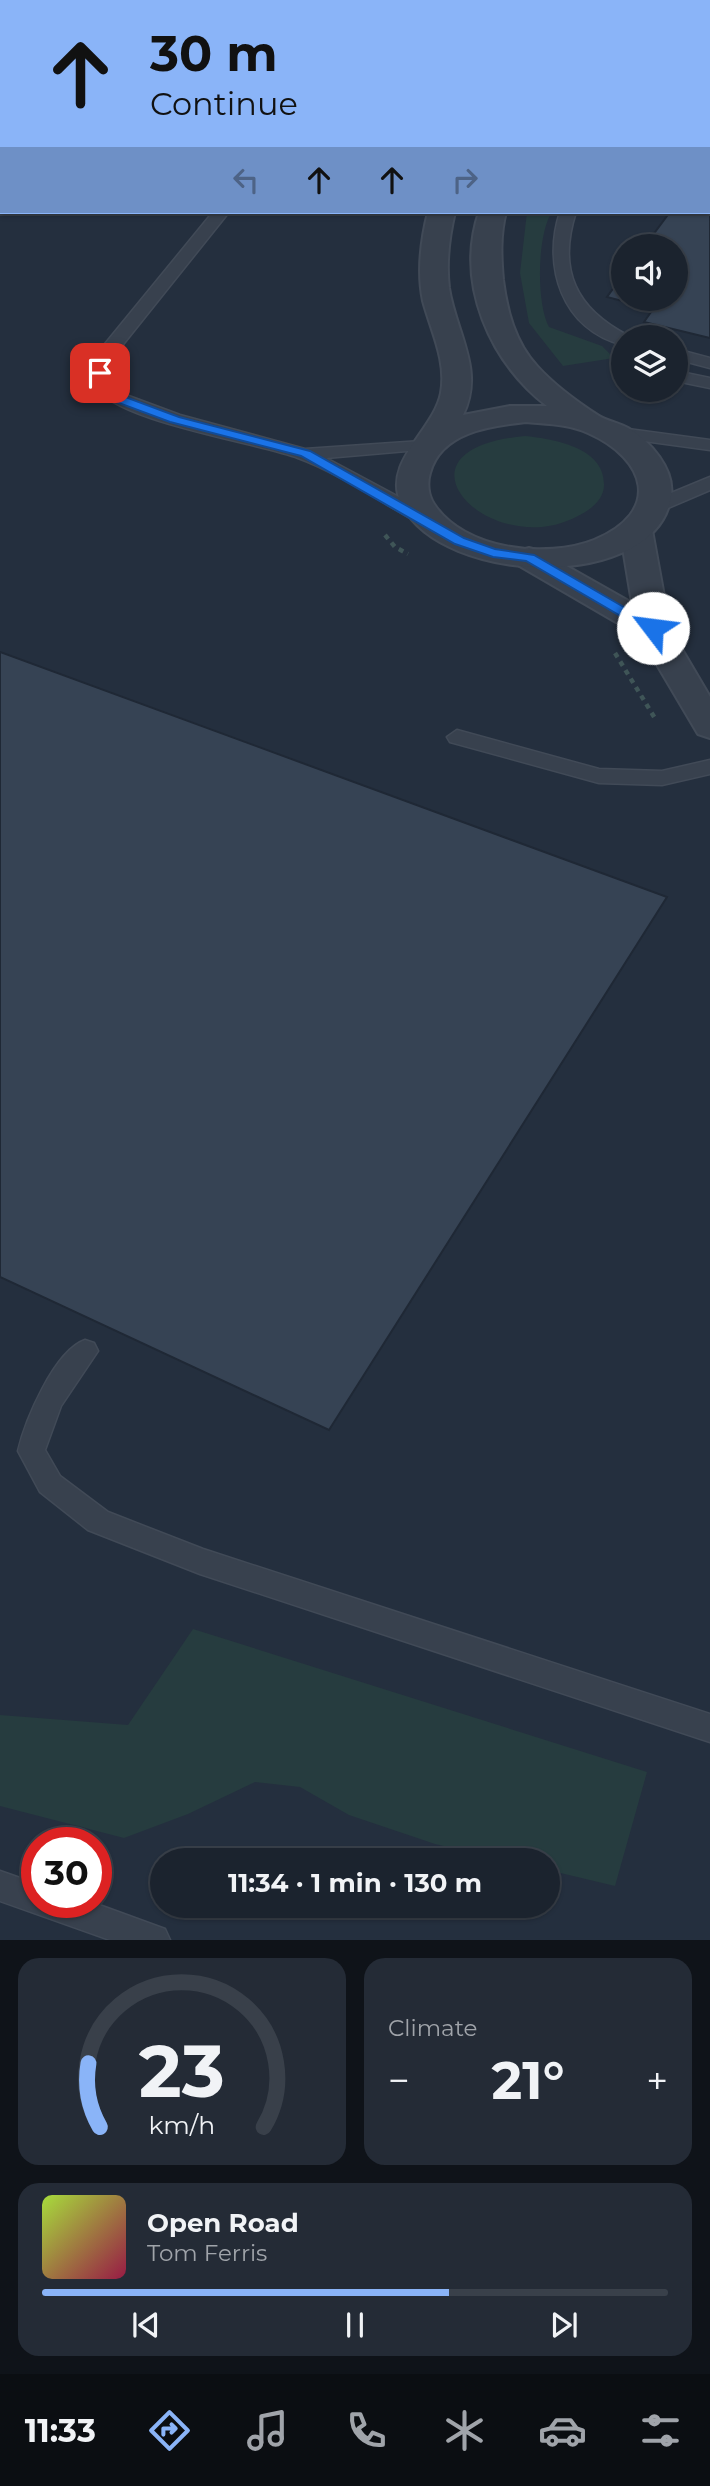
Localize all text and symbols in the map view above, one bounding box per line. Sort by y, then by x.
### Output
text: 30 m [150,24,278,83]
icon: ahead [35,28,126,119]
text: Continue [150,84,298,123]
icon: left [227,161,265,199]
icon: ahead [300,161,338,199]
icon: ahead [373,161,411,199]
icon: right [446,161,484,199]
map controls [611,234,688,402]
button: sound [611,234,688,311]
button: layers [611,325,688,402]
pin [70,343,130,403]
icon: arrive [81,354,119,392]
position arrow [616,591,690,665]
speed limit sign: 30 [21,1827,112,1918]
text: 11:34 · 1 min · 130 m [228,1867,482,1899]
text: Climate [388,2014,477,2042]
text: 23 [139,2028,225,2116]
text: 21° [492,2049,564,2112]
text: − [388,2057,410,2104]
text: + [646,2057,668,2104]
text: km/h [149,2110,215,2140]
text: Open Road [147,2207,299,2239]
text: Tom Ferris [147,2239,267,2267]
icon: previous [127,2306,165,2344]
icon: pause [336,2306,374,2344]
icon: next [545,2306,583,2344]
icon: directions [145,2406,194,2455]
icon: music [243,2406,292,2455]
icon: phone [342,2406,391,2455]
icon: climate [440,2406,489,2455]
icon: car [538,2406,587,2455]
icon: filters [636,2406,685,2455]
text: 11:33 [25,2411,96,2450]

